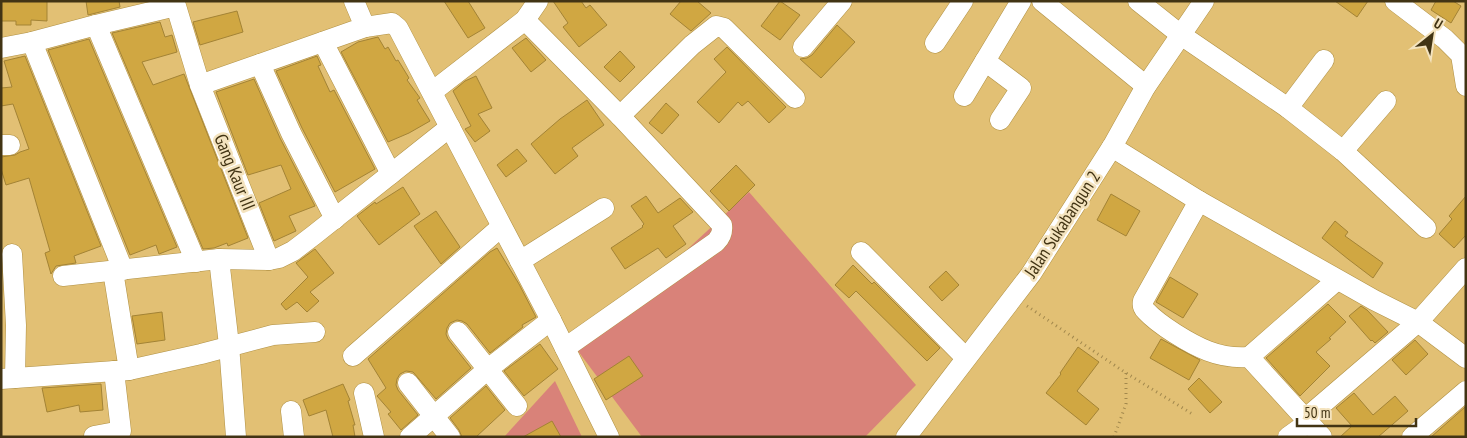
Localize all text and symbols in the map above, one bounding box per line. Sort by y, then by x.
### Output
north arrow [1407,10,1457,60]
text: U [1431,14,1446,33]
street label: Gang Kaur III [209,130,261,214]
street label: Jalan Sukabangun 2 [1018,166,1105,283]
scale bar [1297,396,1416,428]
text: 50 m [1304,403,1330,422]

